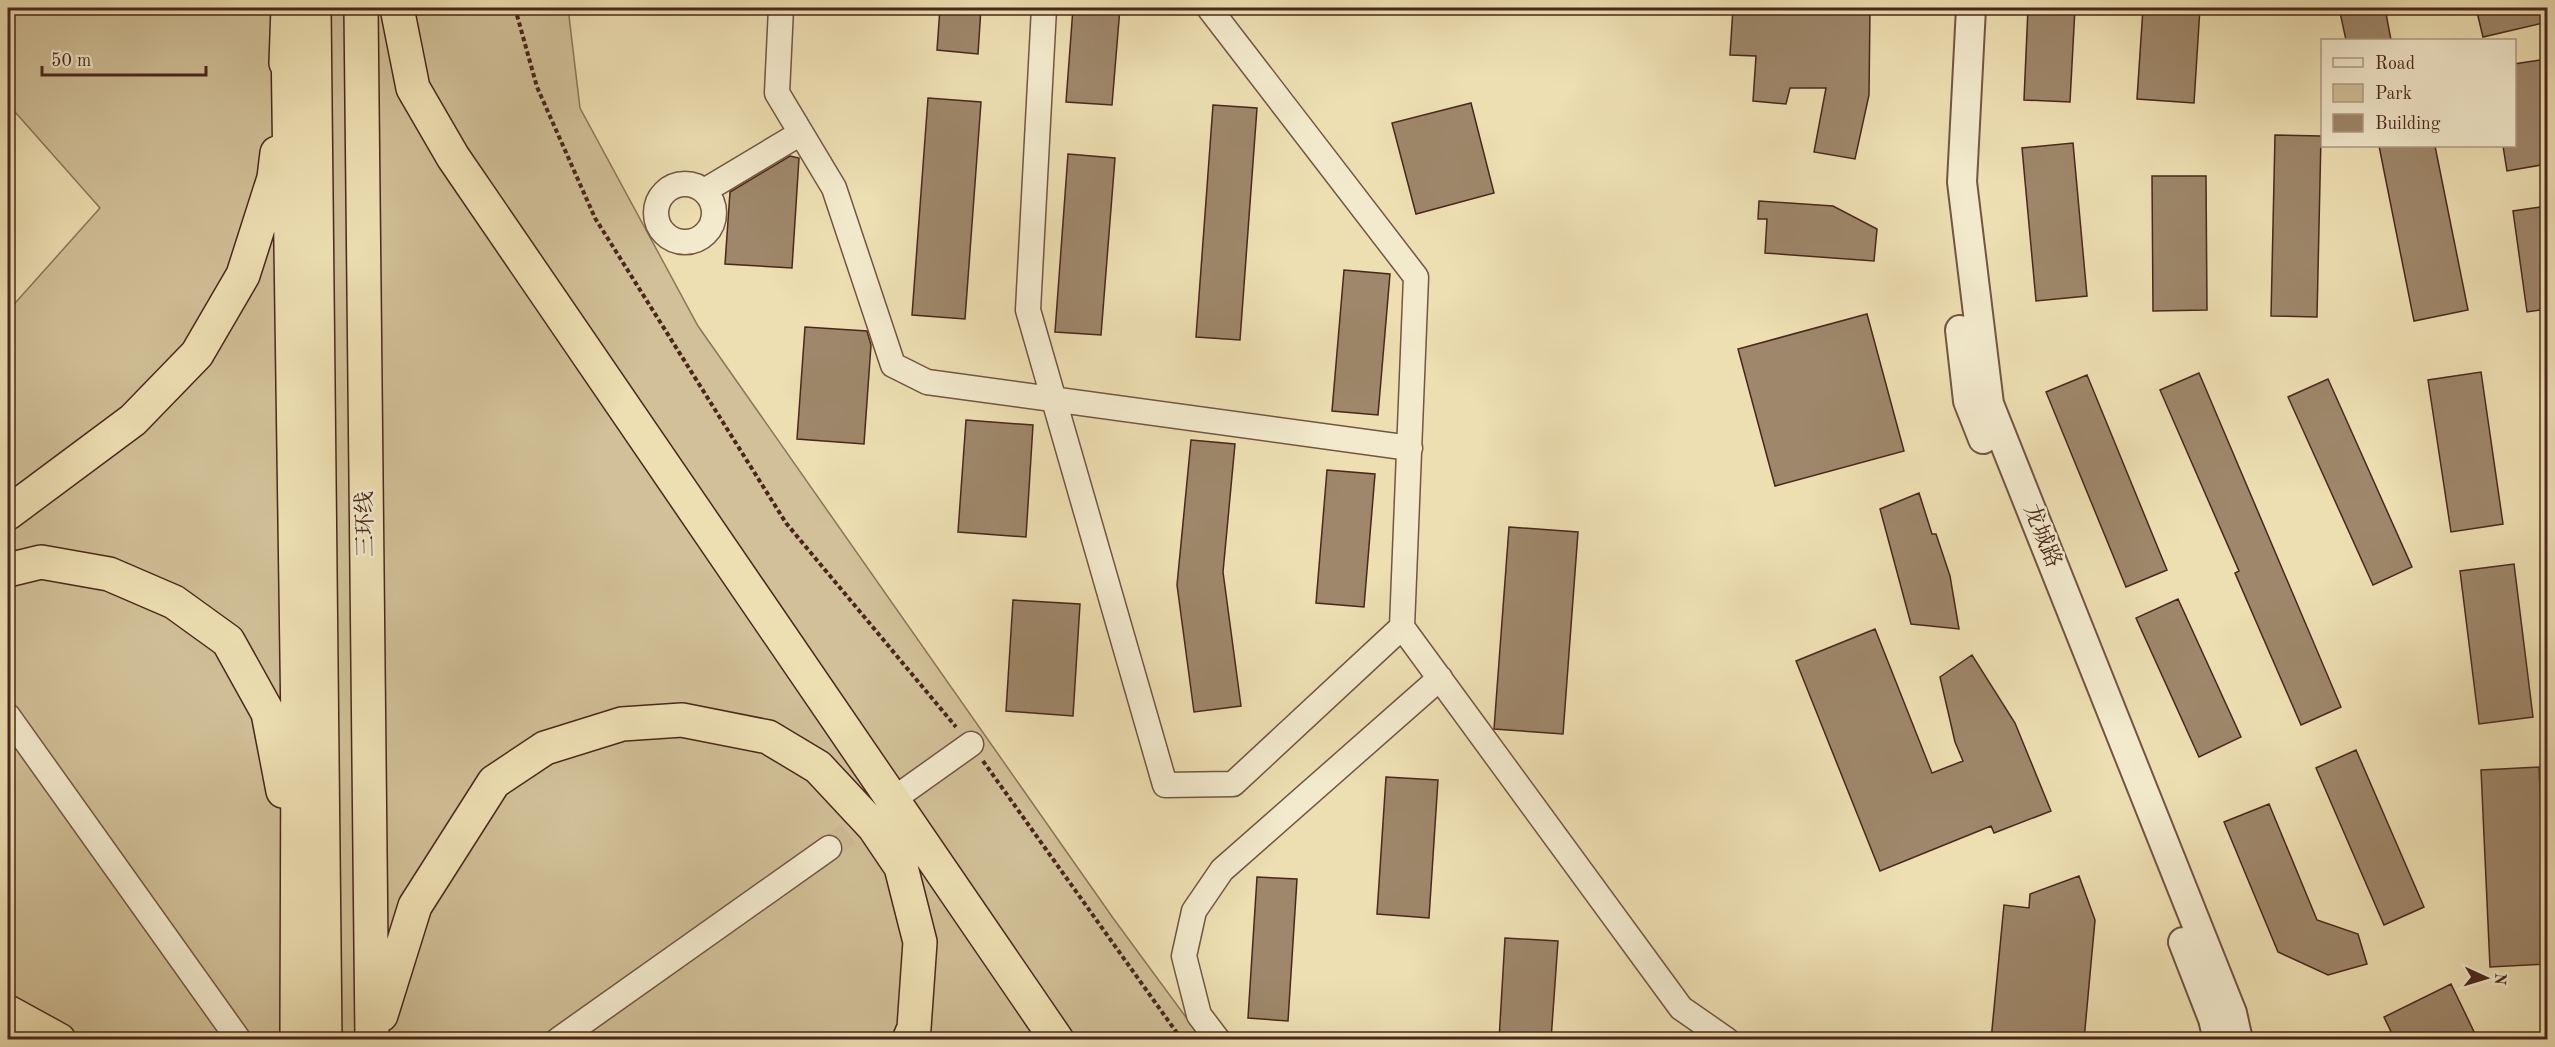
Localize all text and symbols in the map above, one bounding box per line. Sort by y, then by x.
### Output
scale bar [42,39,206,77]
legend [2321,39,2516,147]
text: 50 m [51,52,91,70]
text: Road [2375,55,2415,73]
text: Park [2375,85,2412,103]
text: Building [2375,115,2441,133]
street label: 三环线 [352,491,378,557]
street label: 龙城路 [2019,501,2066,571]
north arrow [2456,948,2516,1008]
text: N [2491,972,2507,986]

